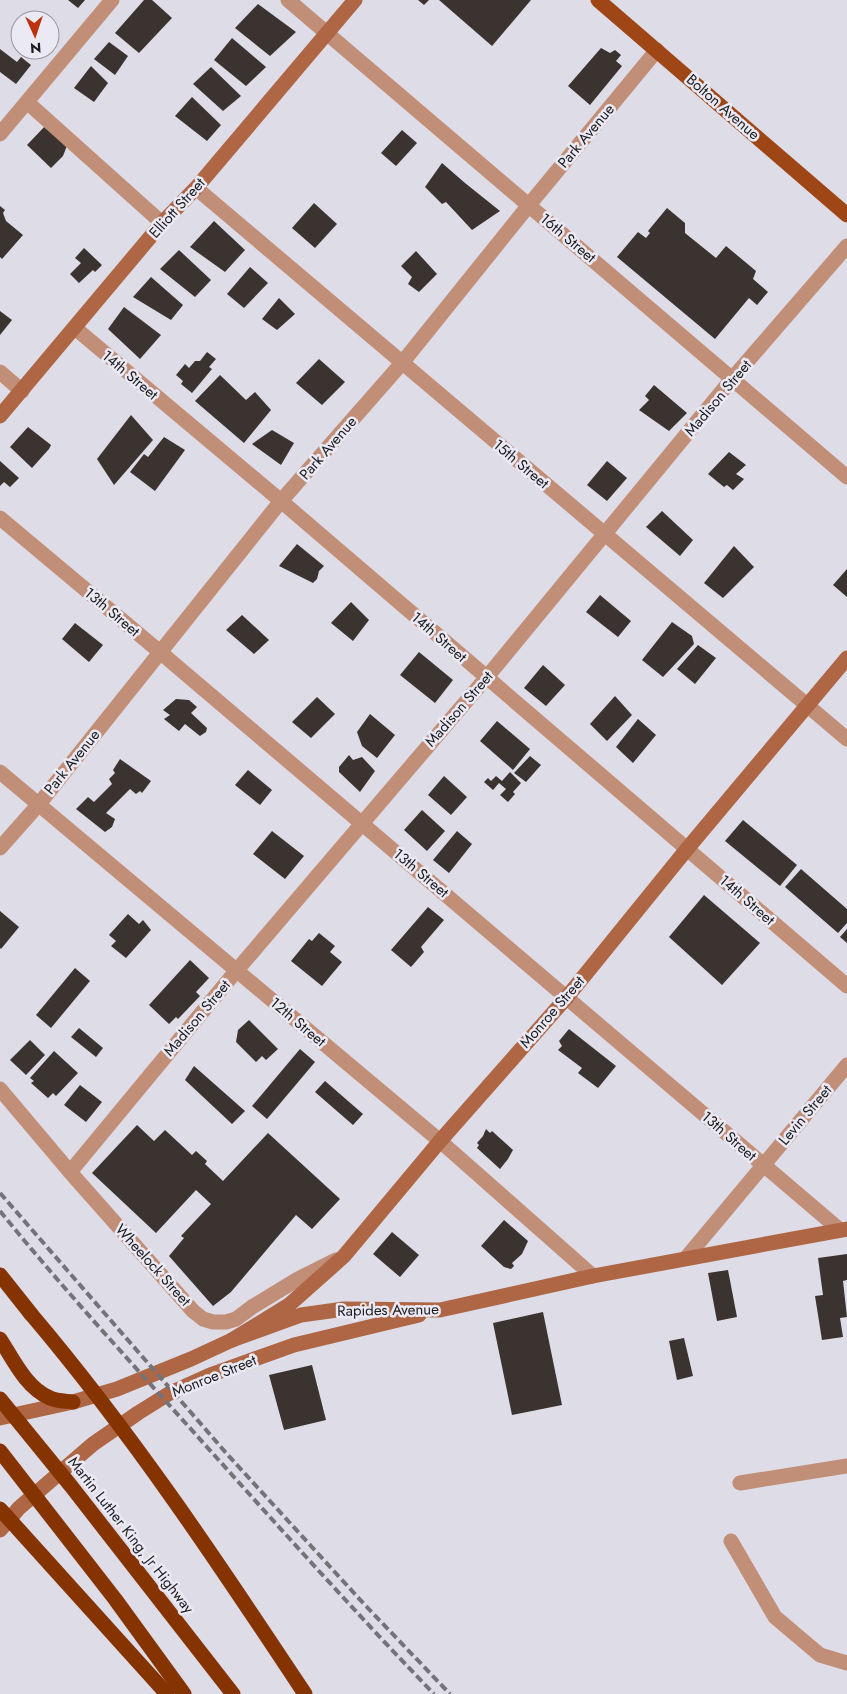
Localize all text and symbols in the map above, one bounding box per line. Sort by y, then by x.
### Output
north arrow [10,10,60,60]
text: N [30,38,42,58]
street label: Bolton Avenue [681,69,765,145]
street label: Park Avenue [553,99,620,173]
street label: Elliott Street [144,173,210,243]
street label: 16th Street [535,208,601,268]
street label: 14th Street [97,345,163,405]
street label: Madison Street [679,355,757,441]
street label: Park Avenue [294,411,362,485]
street label: 15th Street [488,434,554,494]
street label: 13th Street [79,582,145,642]
street label: 14th Street [406,607,472,668]
street label: Madison Street [420,666,498,752]
street label: Park Avenue [39,725,105,799]
street label: 13th Street [388,843,454,903]
street label: 14th Street [714,870,780,931]
street label: Monroe Street [514,971,590,1053]
street label: Madison Street [158,975,236,1061]
street label: 12th Street [265,992,331,1052]
street label: Levin Street [773,1080,837,1150]
street label: 13th Street [697,1106,762,1166]
street label: Wheelock Street [110,1219,196,1311]
street label: Rapides Avenue [337,1298,439,1322]
street label: Monroe Street [168,1349,260,1403]
street label: Martin Luther King, Jr Highway [63,1452,200,1618]

